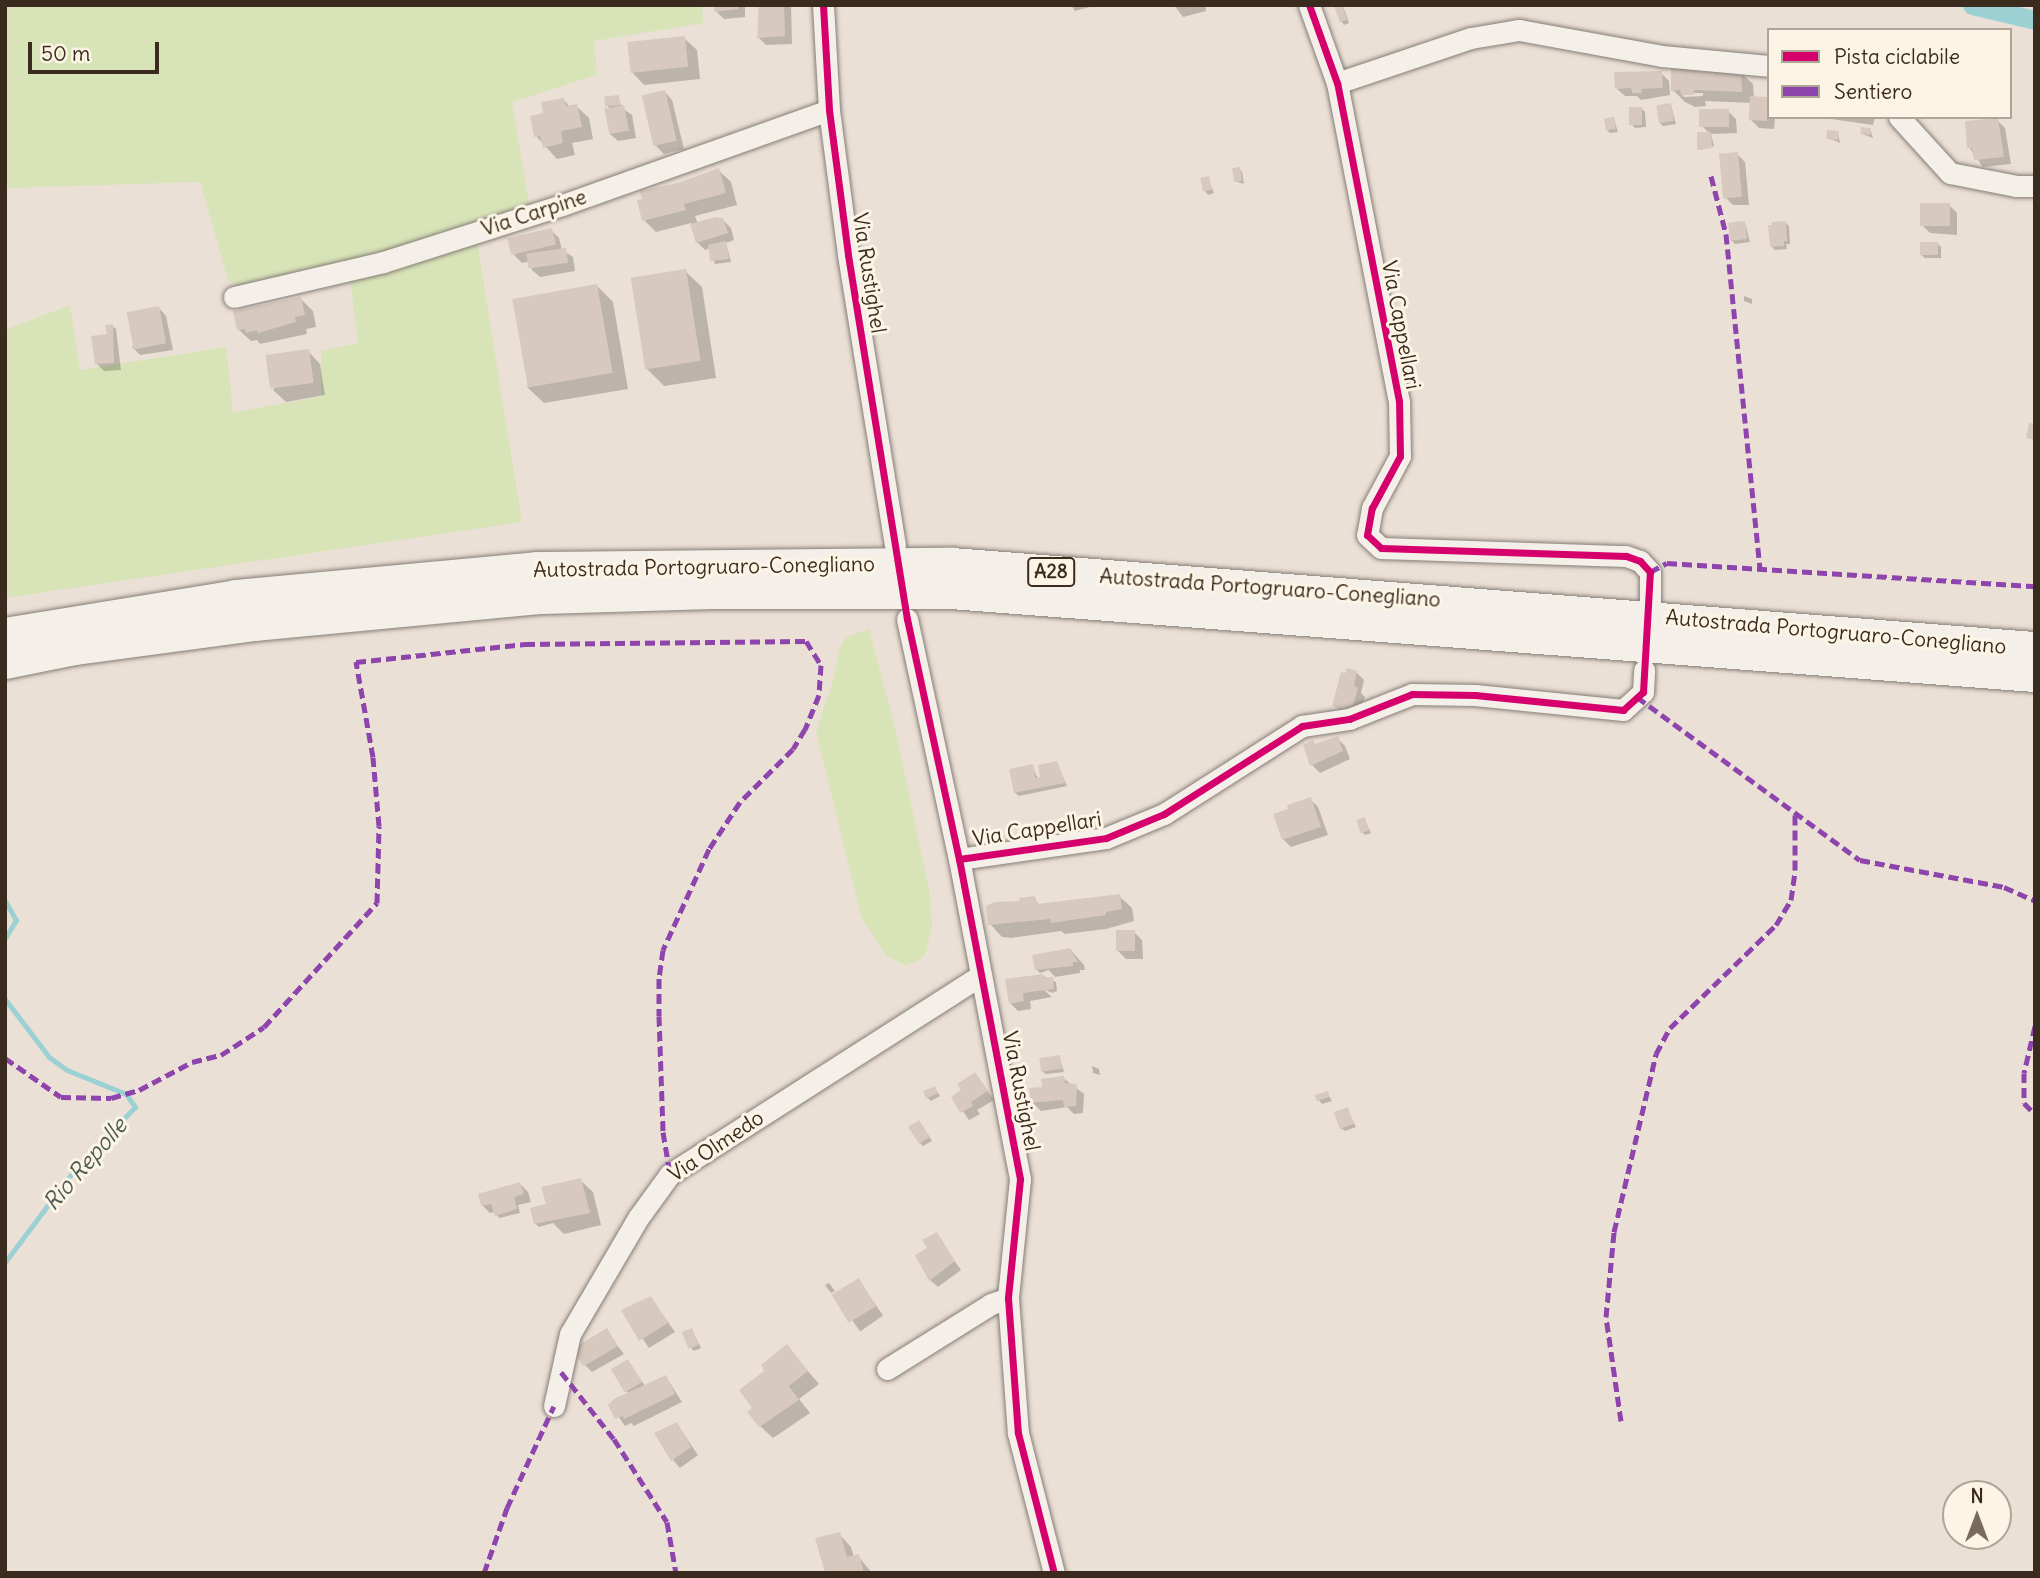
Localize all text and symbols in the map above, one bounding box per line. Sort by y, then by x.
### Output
scale bar [32,28,163,72]
legend [1767,28,2012,119]
text: 50 m [41,40,90,67]
text: Pista ciclabile [1834,43,1960,70]
text: Sentiero [1834,78,1912,105]
street label: Via Carpine [478,184,590,242]
street label: Via Rustighel [847,211,891,335]
street label: Via Cappellari [1376,259,1426,391]
street label: Autostrada Portogruaro-Conegliano [533,551,875,583]
road number: A28 [1026,556,1076,587]
street label: Autostrada Portogruaro-Conegliano [1099,564,1441,612]
street label: Autostrada Portogruaro-Conegliano [1665,605,2007,659]
street label: Via Cappellari [971,806,1103,852]
street label: Via Rustighel [997,1029,1045,1153]
street label: Via Olmedo [663,1105,769,1187]
water label: Rio Repolle [37,1112,133,1216]
north arrow [1942,1480,2012,1550]
text: N [1970,1484,1984,1508]

